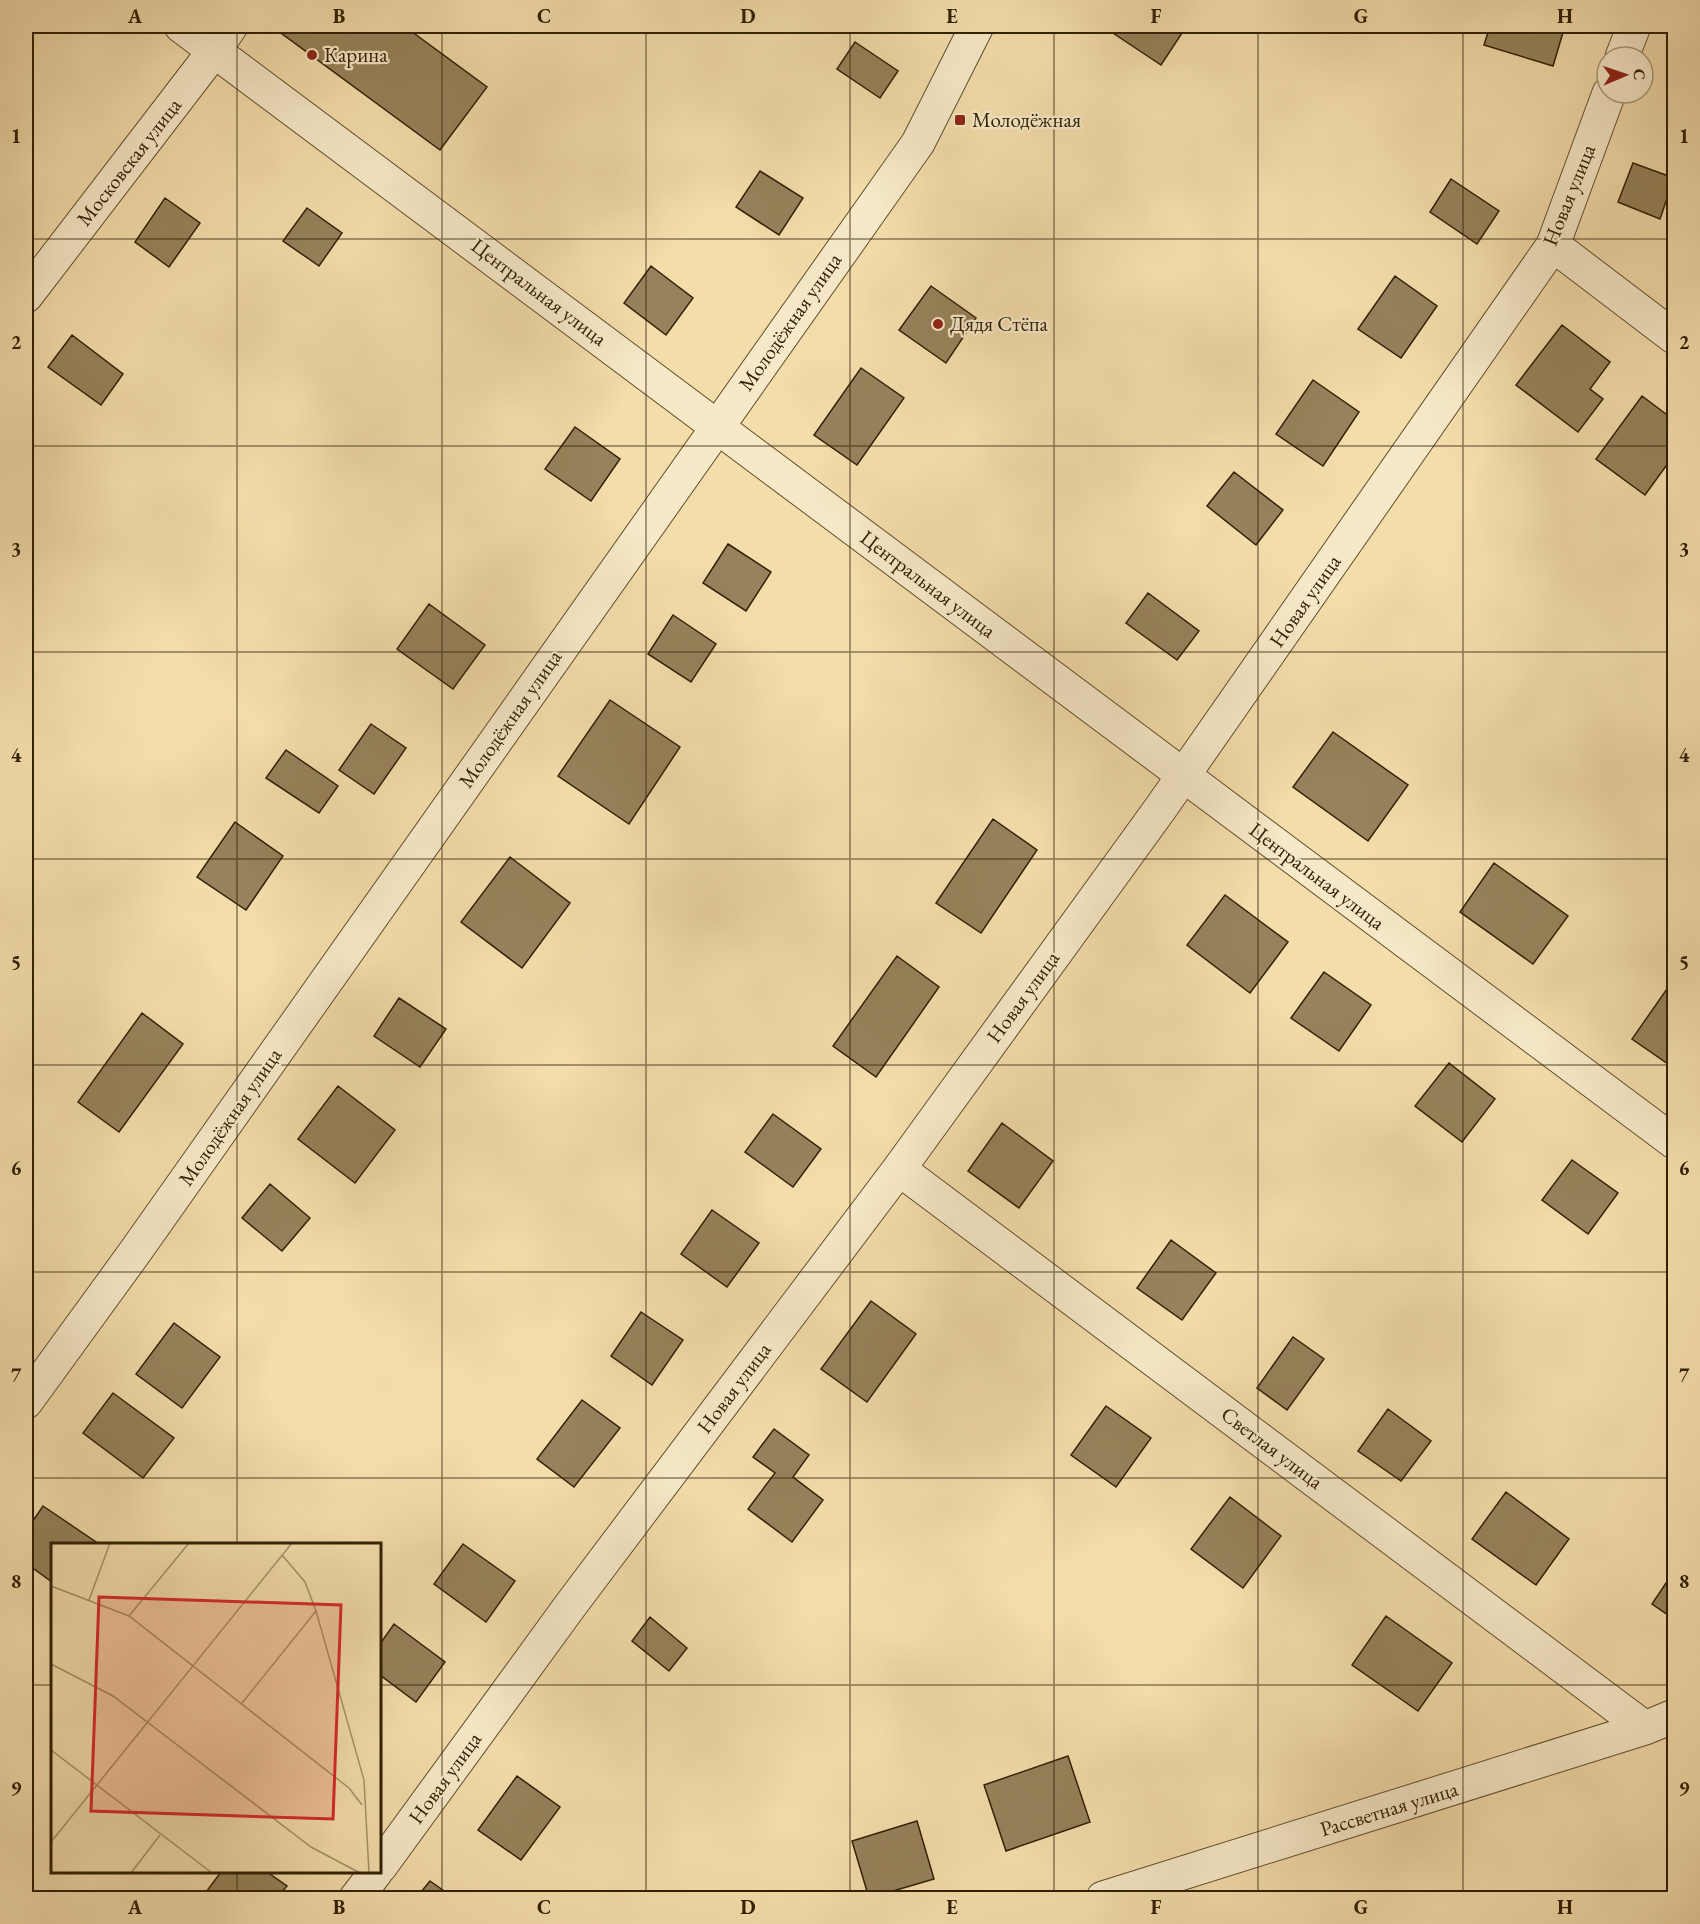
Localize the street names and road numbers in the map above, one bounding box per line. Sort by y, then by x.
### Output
street label: Московская улица [70,92,187,231]
street label: Новая улица [1536,139,1601,250]
street label: Центральная улица [466,232,613,352]
street label: Молодёжная улица [732,247,848,396]
street label: Центральная улица [855,524,1002,644]
street label: Новая улица [1263,549,1347,652]
street label: Молодёжная улица [452,644,568,793]
street label: Центральная улица [1244,816,1391,936]
street label: Новая улица [980,945,1065,1048]
street label: Молодёжная улица [172,1042,288,1191]
street label: Новая улица [691,1336,777,1439]
street label: Светлая улица [1216,1400,1329,1495]
street label: Новая улица [402,1726,487,1829]
street label: Рассветная улица [1317,1775,1462,1842]

